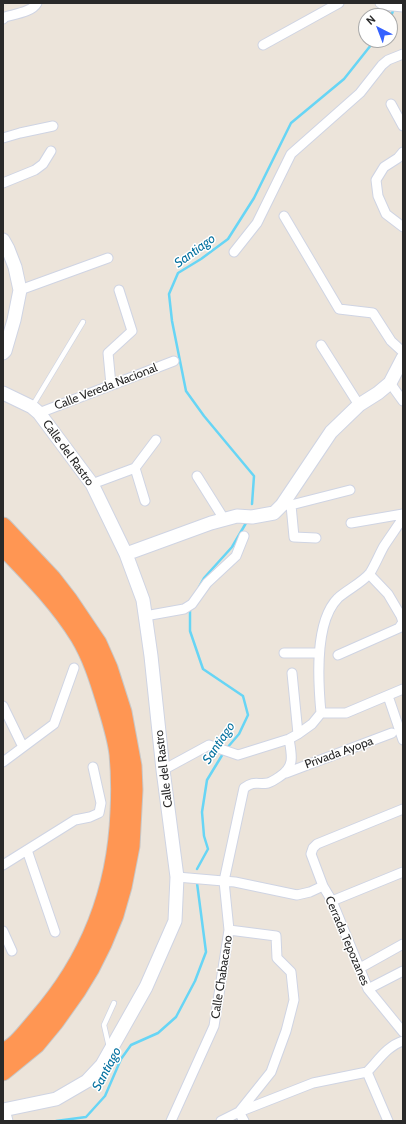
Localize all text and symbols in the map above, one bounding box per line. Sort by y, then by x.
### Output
north arrow [358,8,398,48]
text: N [363,12,378,28]
water label: Santiago [171,231,219,271]
street label: Calle Vereda Nacional [52,361,160,413]
street label: Calle del Rastro [39,417,97,489]
water label: Santiago [199,719,239,767]
street label: Calle del Rastro [152,729,176,809]
street label: Privada Ayopa [303,734,375,772]
street label: Cerrada Tepozanes [322,894,372,988]
street label: Calle Chabacano [208,934,236,1020]
water label: Santiago [89,1045,125,1093]

